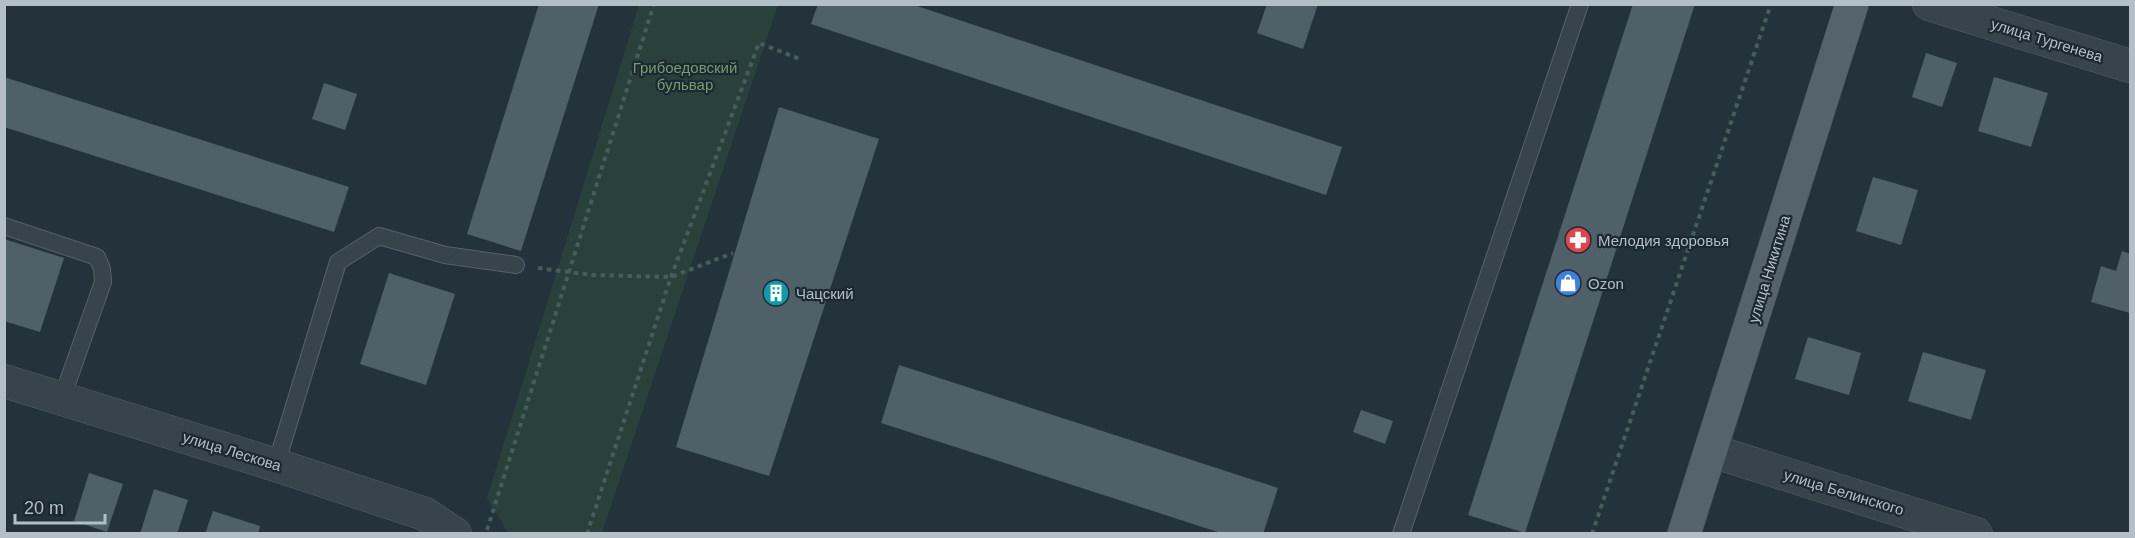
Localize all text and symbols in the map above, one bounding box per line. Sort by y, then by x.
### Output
street label: улица Тургенева [1989,15,2105,65]
park label: Грибоедовский бульвар [633,59,737,93]
street label: улица Никитина [1745,213,1794,325]
pharmacy icon: Мелодия здоровья [1563,225,1593,255]
place label: Мелодия здоровья [1598,232,1729,249]
shop icon: Ozon [1553,268,1583,298]
place label: Ozon [1588,275,1624,292]
building icon: Чацский [761,278,791,308]
place label: Чацский [796,285,854,302]
street label: улица Лескова [181,428,284,474]
street label: улица Белинского [1782,466,1906,518]
scale bar [15,487,105,525]
text: 20 m [24,498,64,518]

